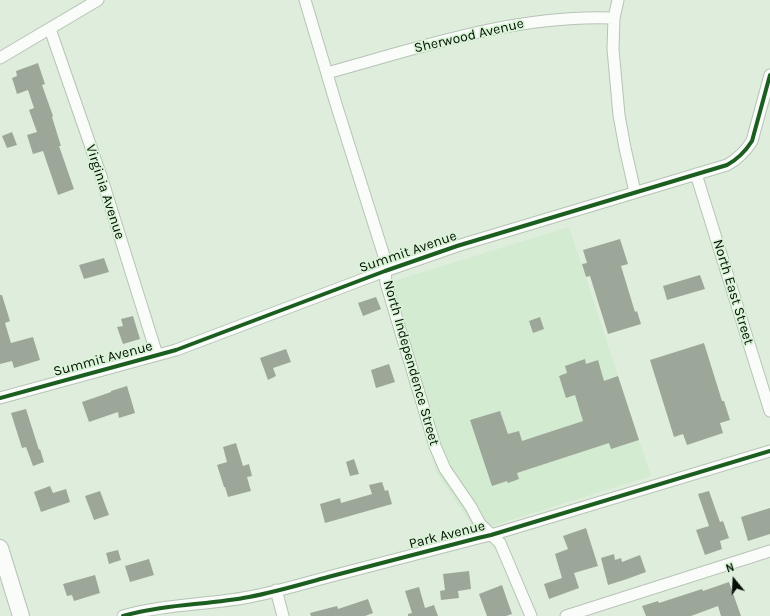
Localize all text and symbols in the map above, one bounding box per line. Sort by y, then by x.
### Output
street label: Sherwood Avenue [412,15,526,57]
street label: Virginia Avenue [82,142,128,242]
street label: Summit Avenue [357,227,459,277]
street label: North East Street [709,237,757,347]
street label: North Independence Street [379,278,443,448]
street label: Summit Avenue [52,338,154,380]
street label: Park Avenue [407,517,487,553]
north arrow [714,560,754,600]
text: N [724,561,736,576]

